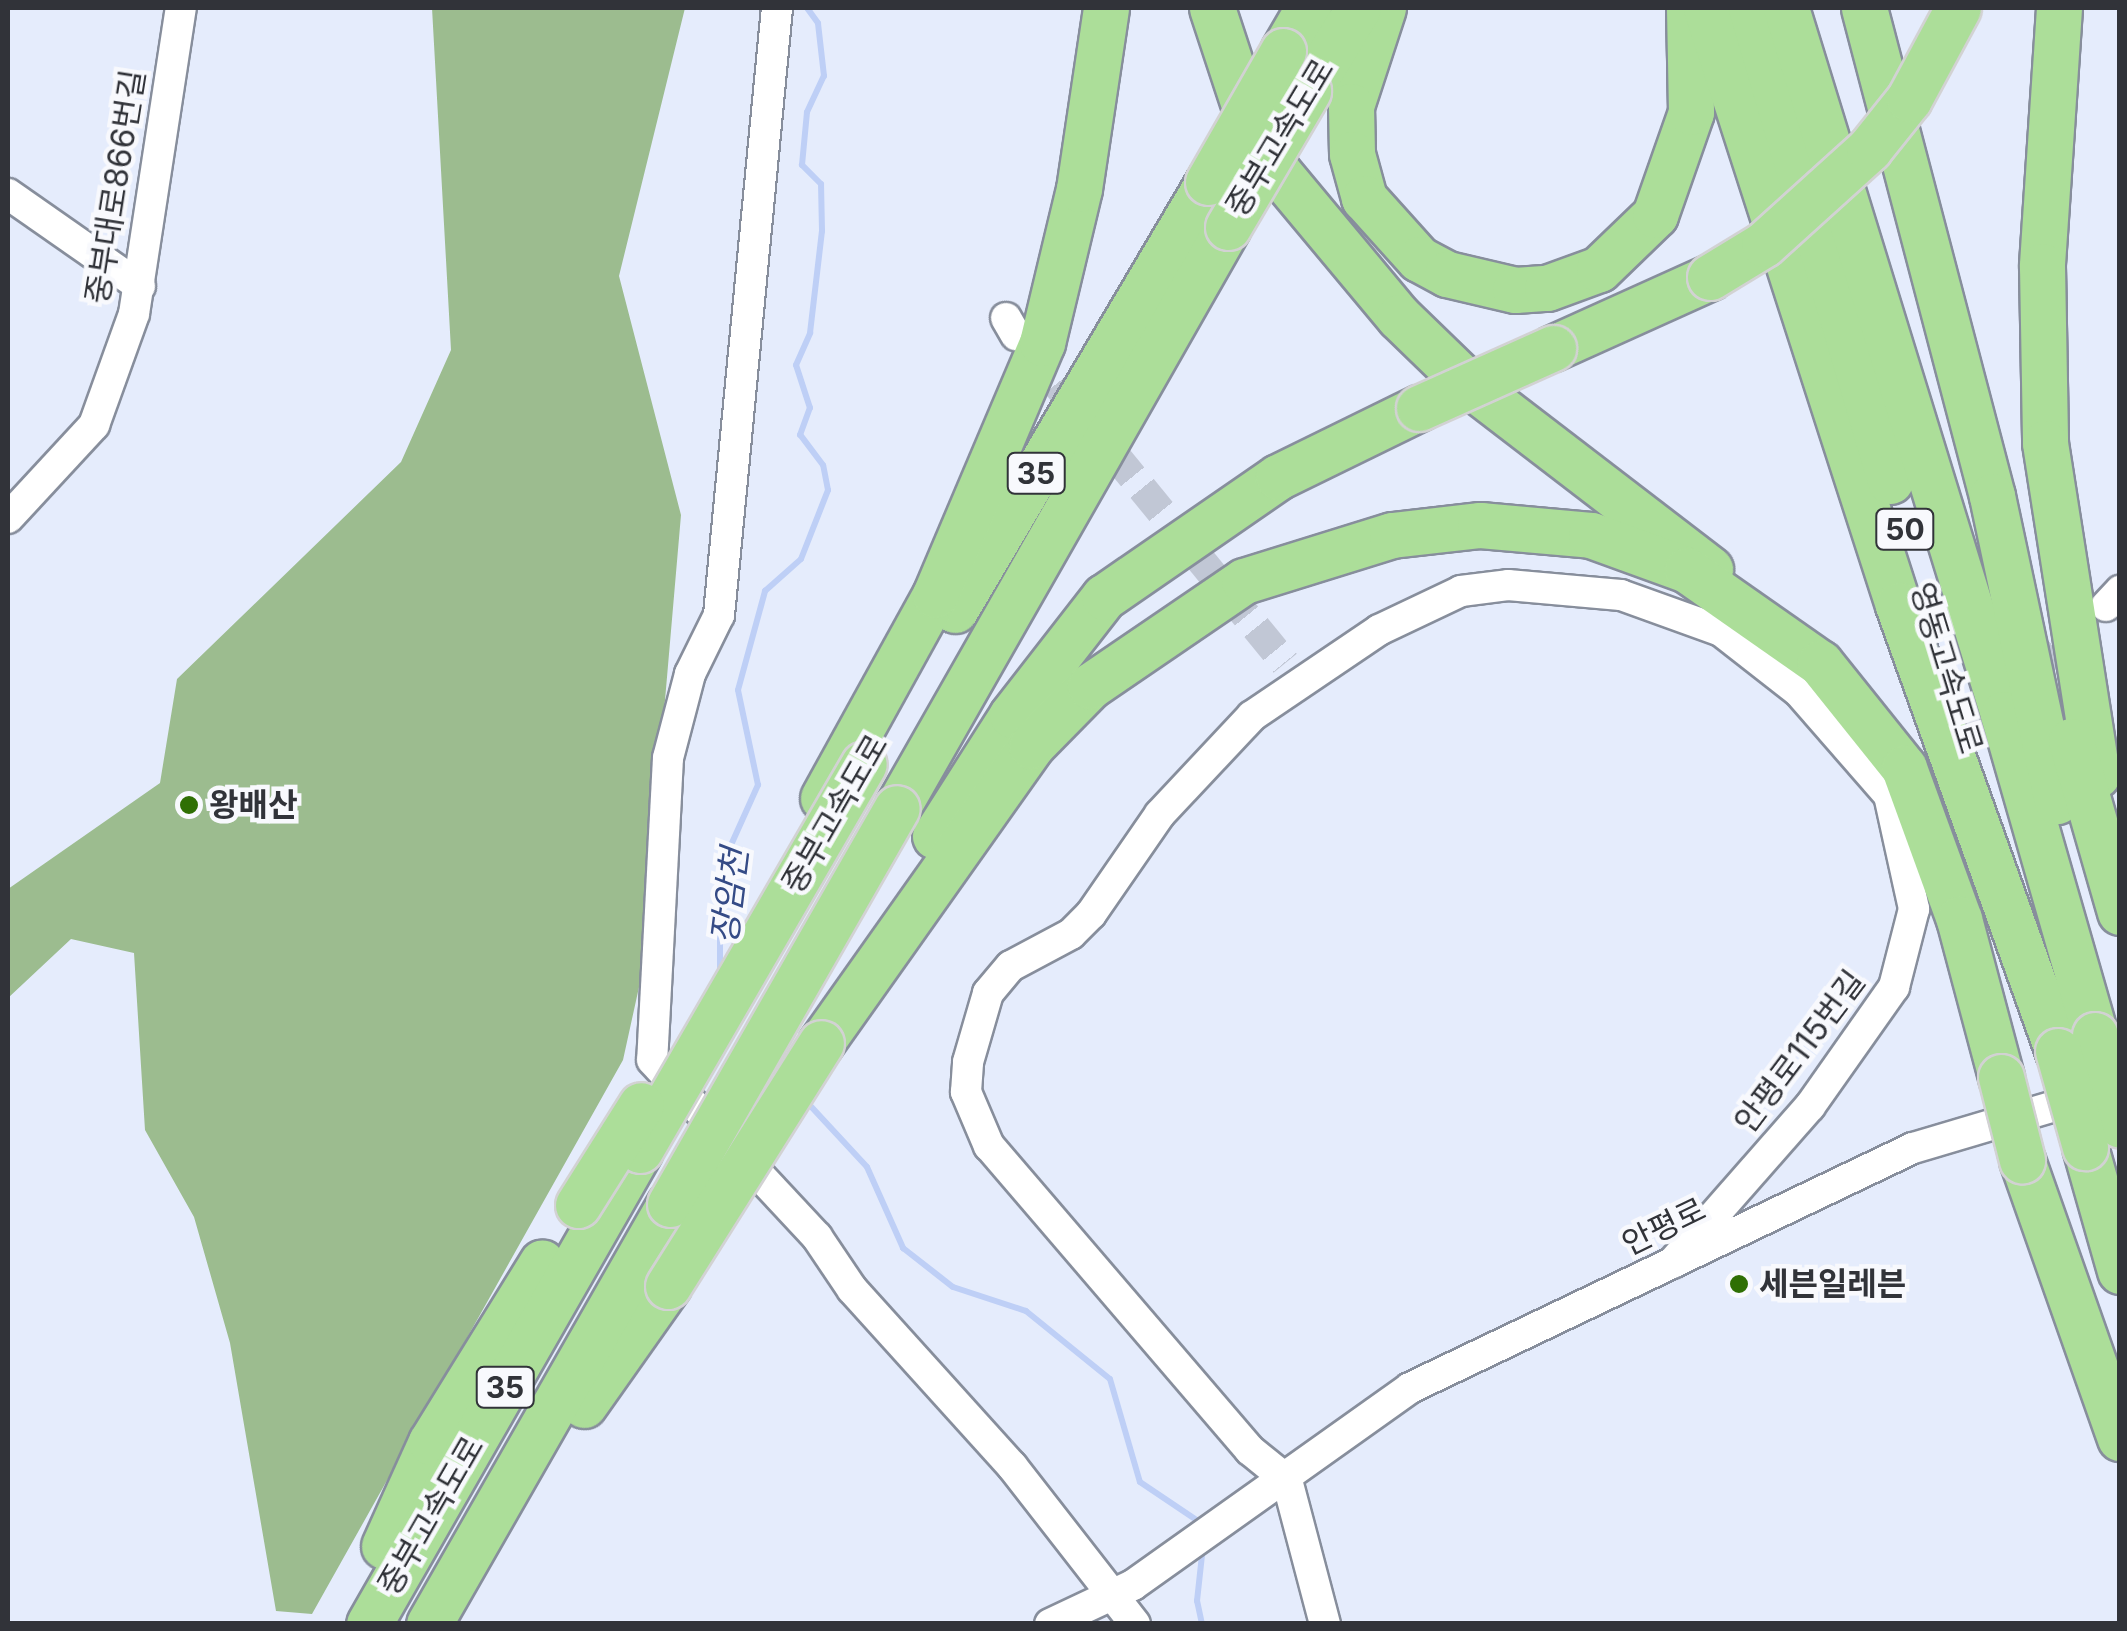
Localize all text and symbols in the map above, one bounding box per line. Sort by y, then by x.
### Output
street label: 중부고속도로 [1218,52,1342,224]
street label: 중부대로866번길 [79,67,153,307]
road number: 35 [1006,448,1066,498]
road number: 50 [1875,504,1935,554]
street label: 영동고속도로 [1902,578,1990,758]
street label: 중부고속도로 [774,728,896,900]
place label: 왕배산 [209,786,297,824]
marker: 왕배산 [178,794,200,816]
water label: 장암천 [702,846,756,946]
street label: 안평로115번길 [1727,964,1873,1140]
street label: 안평로 [1616,1190,1712,1264]
place label: 세븐일레븐 [1759,1265,1906,1303]
marker: 세븐일레븐 [1728,1273,1750,1295]
road number: 35 [475,1362,535,1412]
street label: 중부고속도로 [370,1430,492,1602]

